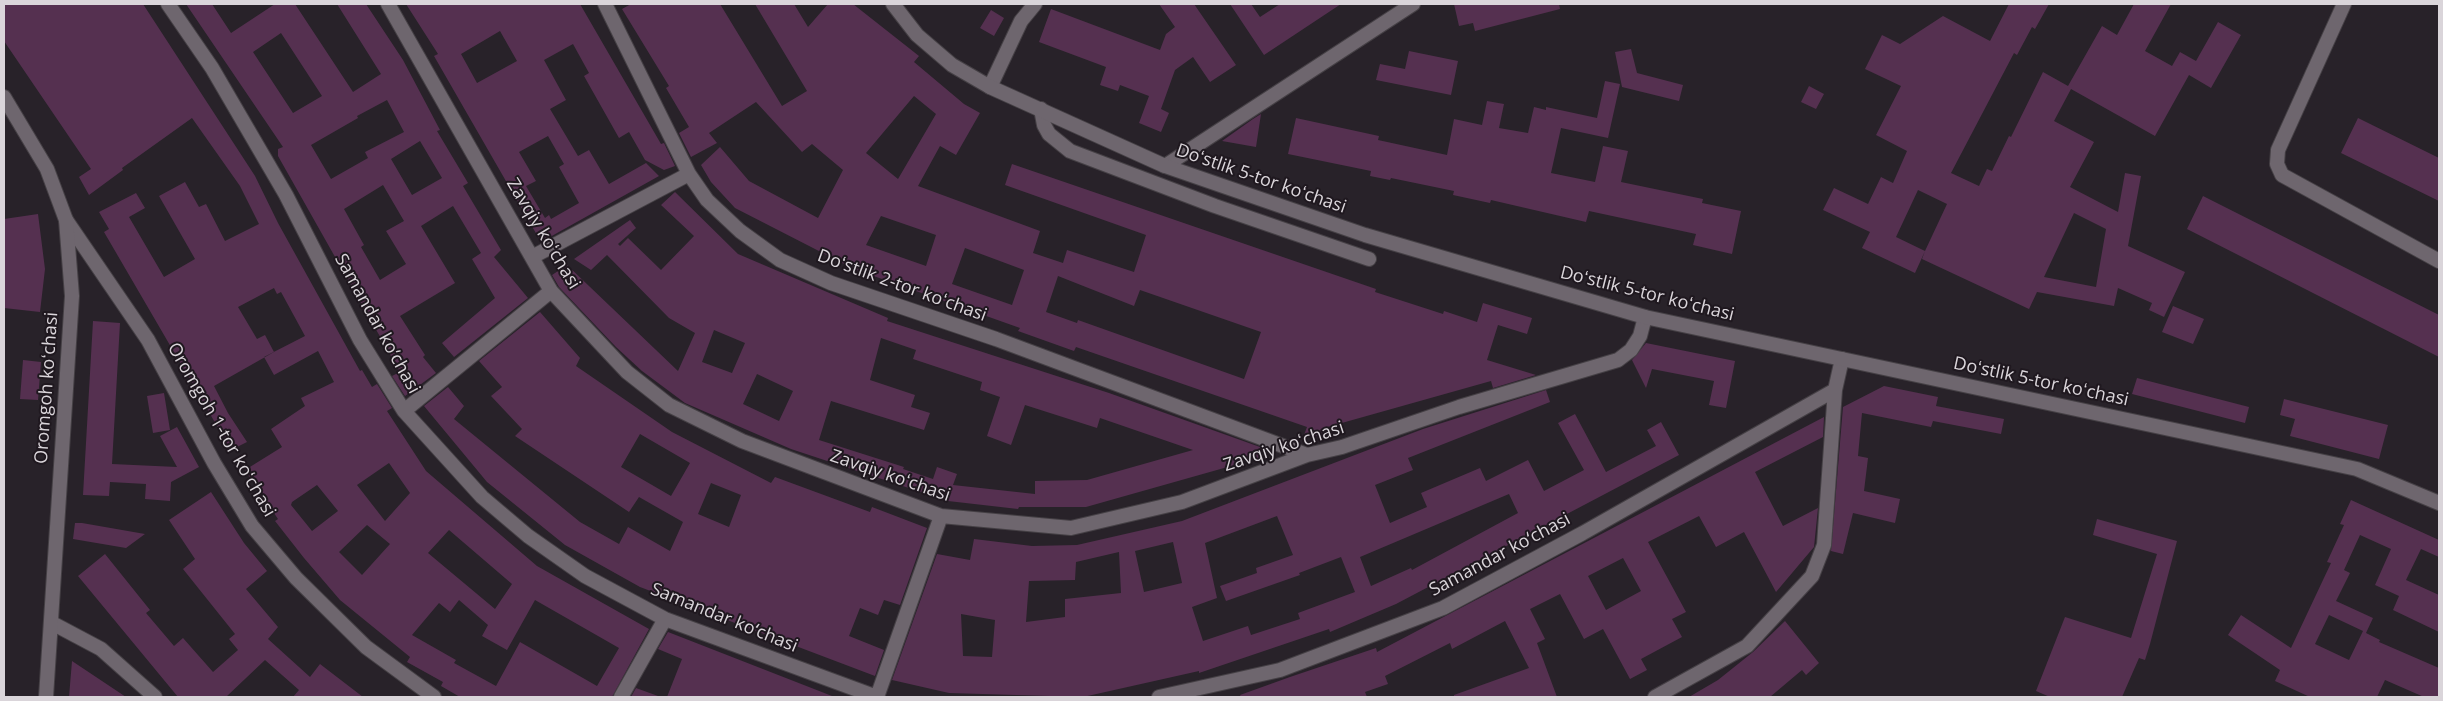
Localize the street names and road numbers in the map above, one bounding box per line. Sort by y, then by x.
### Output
street label: Doʻstlik 5-tor koʻchasi [1173,140,1349,218]
street label: Zavqiy koʻchasi [501,175,585,293]
street label: Doʻstlik 2-tor koʻchasi [814,245,990,327]
street label: Samandar ko‘chasi [330,250,424,398]
street label: Doʻstlik 5-tor koʻchasi [1558,262,1736,326]
street label: Oromgoh koʻchasi [31,311,63,465]
street label: Oromgoh 1-tor koʻchasi [162,339,280,521]
street label: Doʻstlik 5-tor koʻchasi [1951,353,2131,411]
street label: Zavqiy koʻchasi [1221,417,1347,477]
street label: Zavqiy koʻchasi [827,445,953,507]
street label: Samandar ko‘chasi [1426,509,1574,601]
street label: Samandar ko‘chasi [647,579,801,657]

